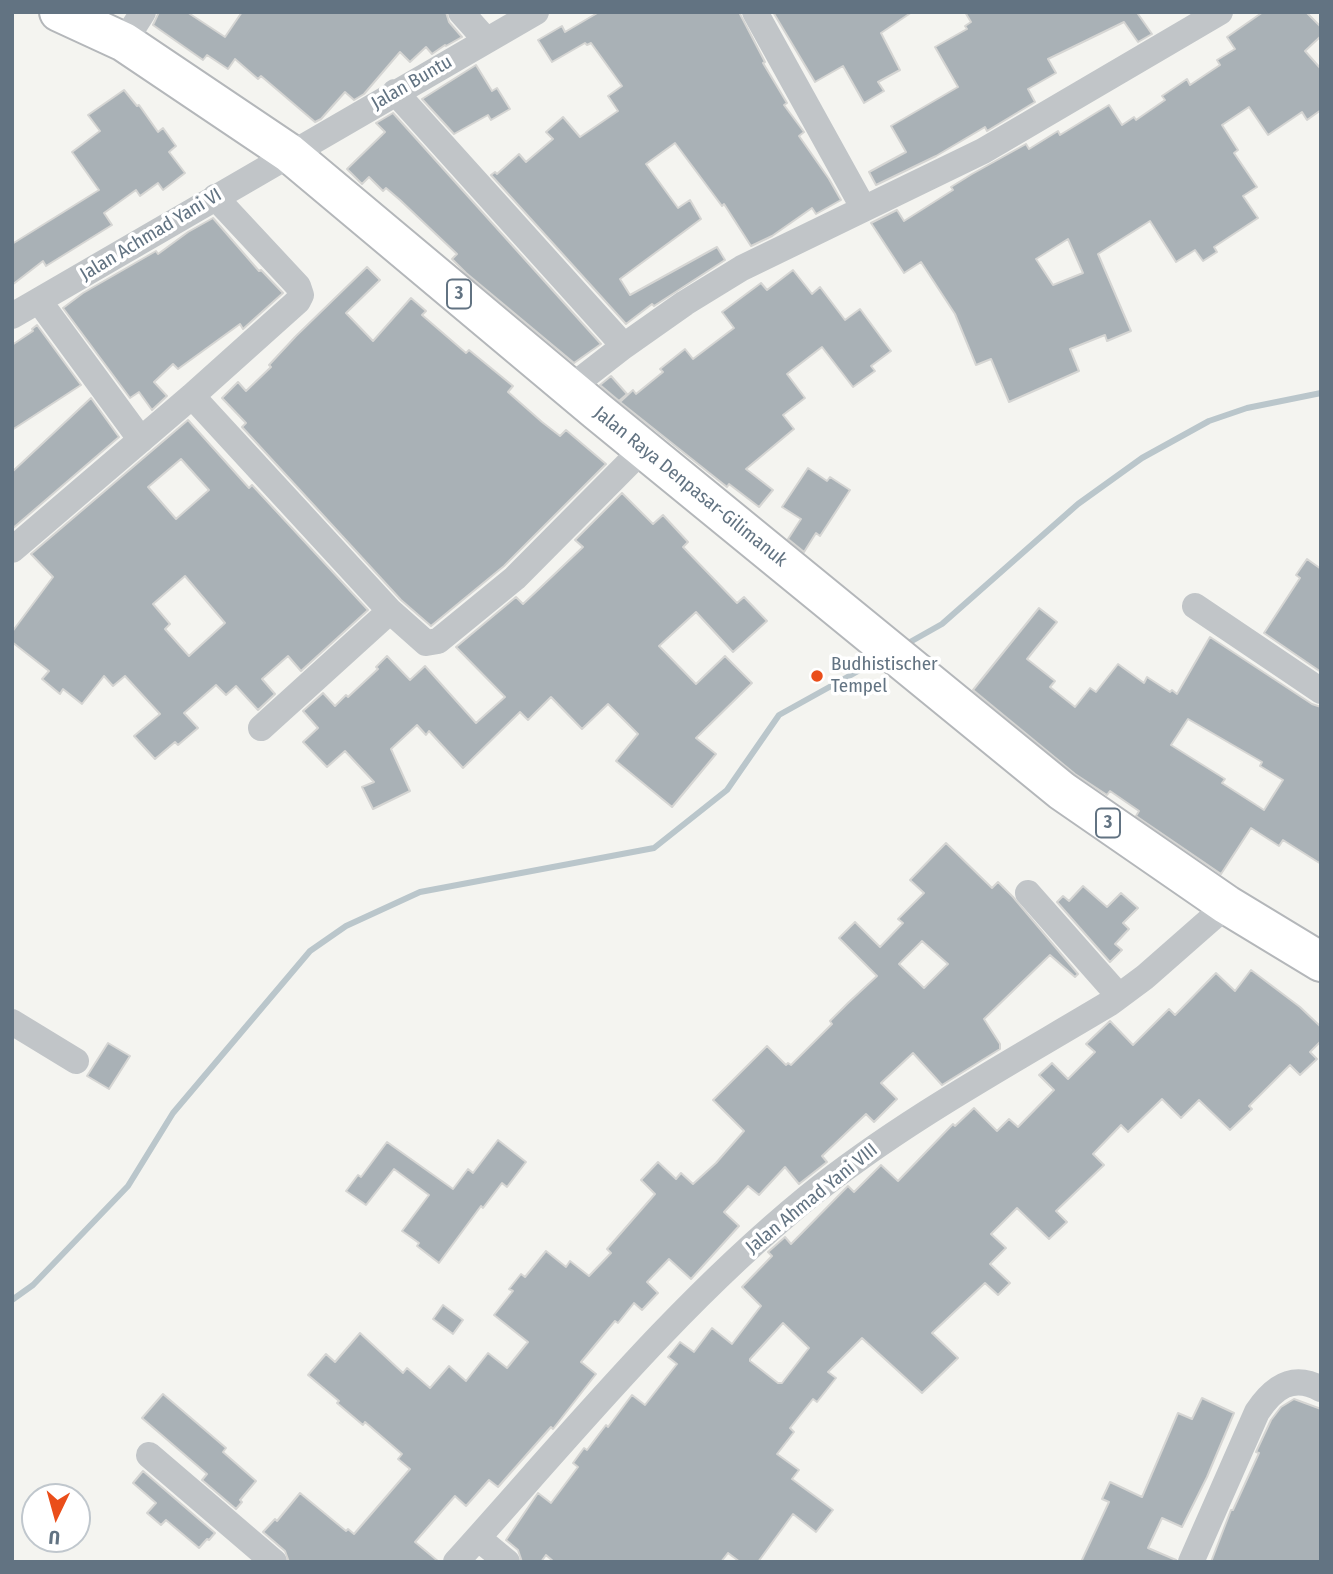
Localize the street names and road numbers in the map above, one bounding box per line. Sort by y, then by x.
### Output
street label: Jalan Buntu [368,51,456,115]
street label: Jalan Achmad Yani VI [76,184,226,286]
road number: 3 [447,280,471,308]
street label: Jalan Raya Denpasar-Gilimanuk [589,402,791,572]
road number: 3 [1096,808,1120,838]
street label: Jalan Ahmad Yani VIII [742,1139,882,1259]

